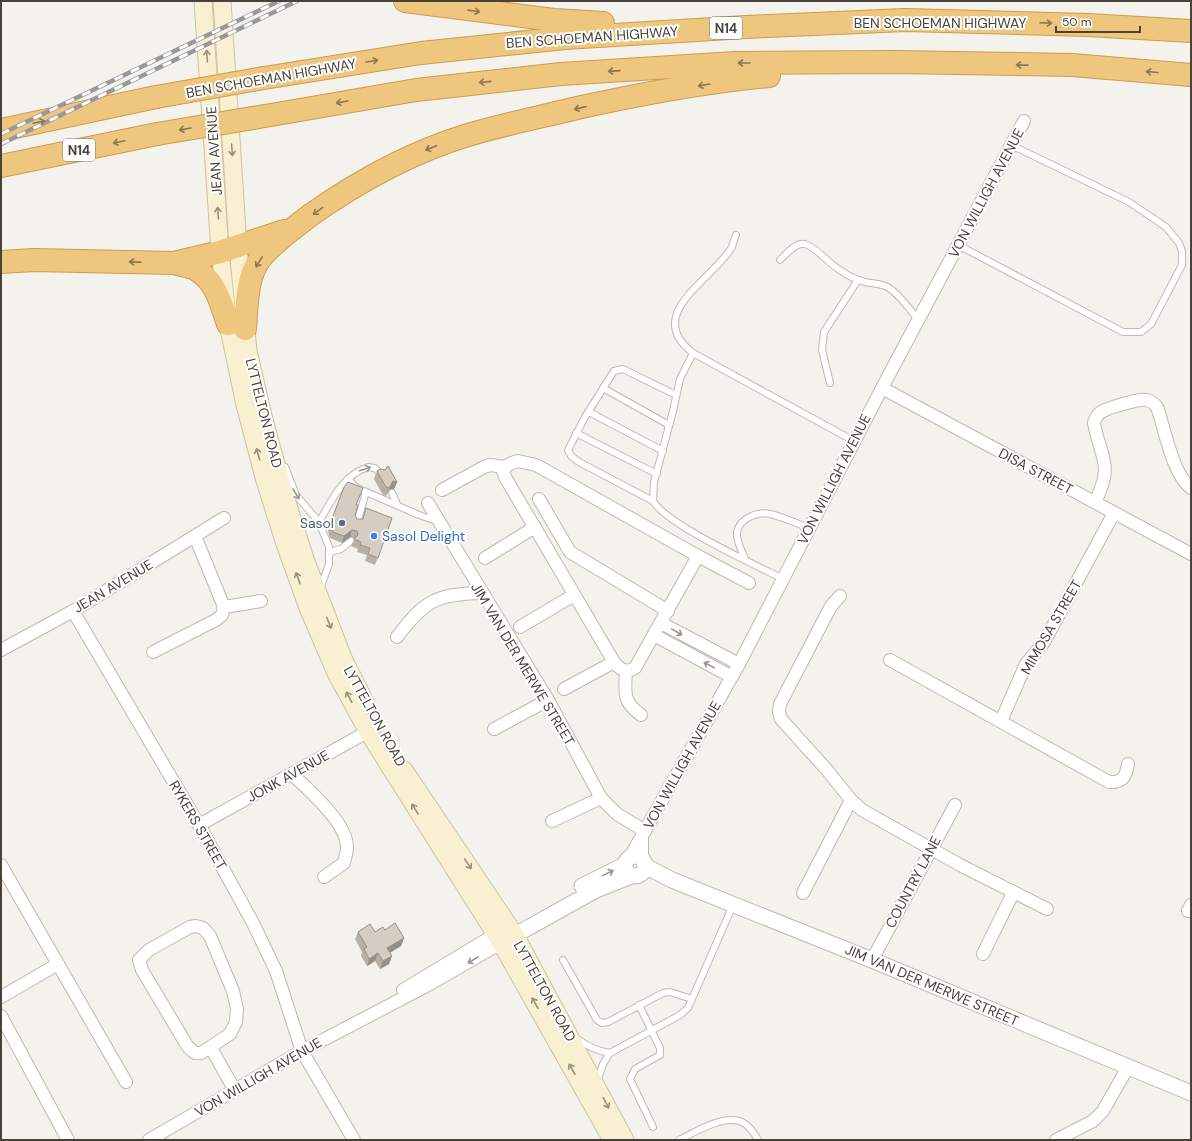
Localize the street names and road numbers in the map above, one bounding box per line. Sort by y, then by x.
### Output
street label: BEN SCHOEMAN HIGHWAY [854,14,1026,32]
road number: N14 [710,17,742,39]
street label: BEN SCHOEMAN HIGHWAY [505,22,679,52]
street label: BEN SCHOEMAN HIGHWAY [184,54,358,102]
street label: JEAN AVENUE [202,106,226,196]
street label: VON WILLIGH AVENUE [944,125,1028,261]
road number: N14 [63,139,95,161]
street label: LYTTELTON ROAD [242,356,286,470]
street label: VON WILLIGH AVENUE [793,411,875,547]
street label: DISA STREET [996,444,1076,498]
street label: JEAN AVENUE [70,555,156,617]
street label: MIMOSA STREET [1017,576,1085,678]
street label: JIM VAN DER MERWE STREET [467,579,579,749]
street label: LYTTELTON ROAD [340,662,410,770]
street label: VON WILLIGH AVENUE [639,698,725,832]
street label: JONK AVENUE [244,746,332,806]
street label: RYKERS STREET [165,777,231,873]
street label: COUNTRY LANE [881,833,945,931]
street label: LYTTELTON ROAD [510,937,580,1045]
street label: JIM VAN DER MERWE STREET [843,940,1022,1030]
street label: VON WILLIGH AVENUE [191,1033,325,1121]

